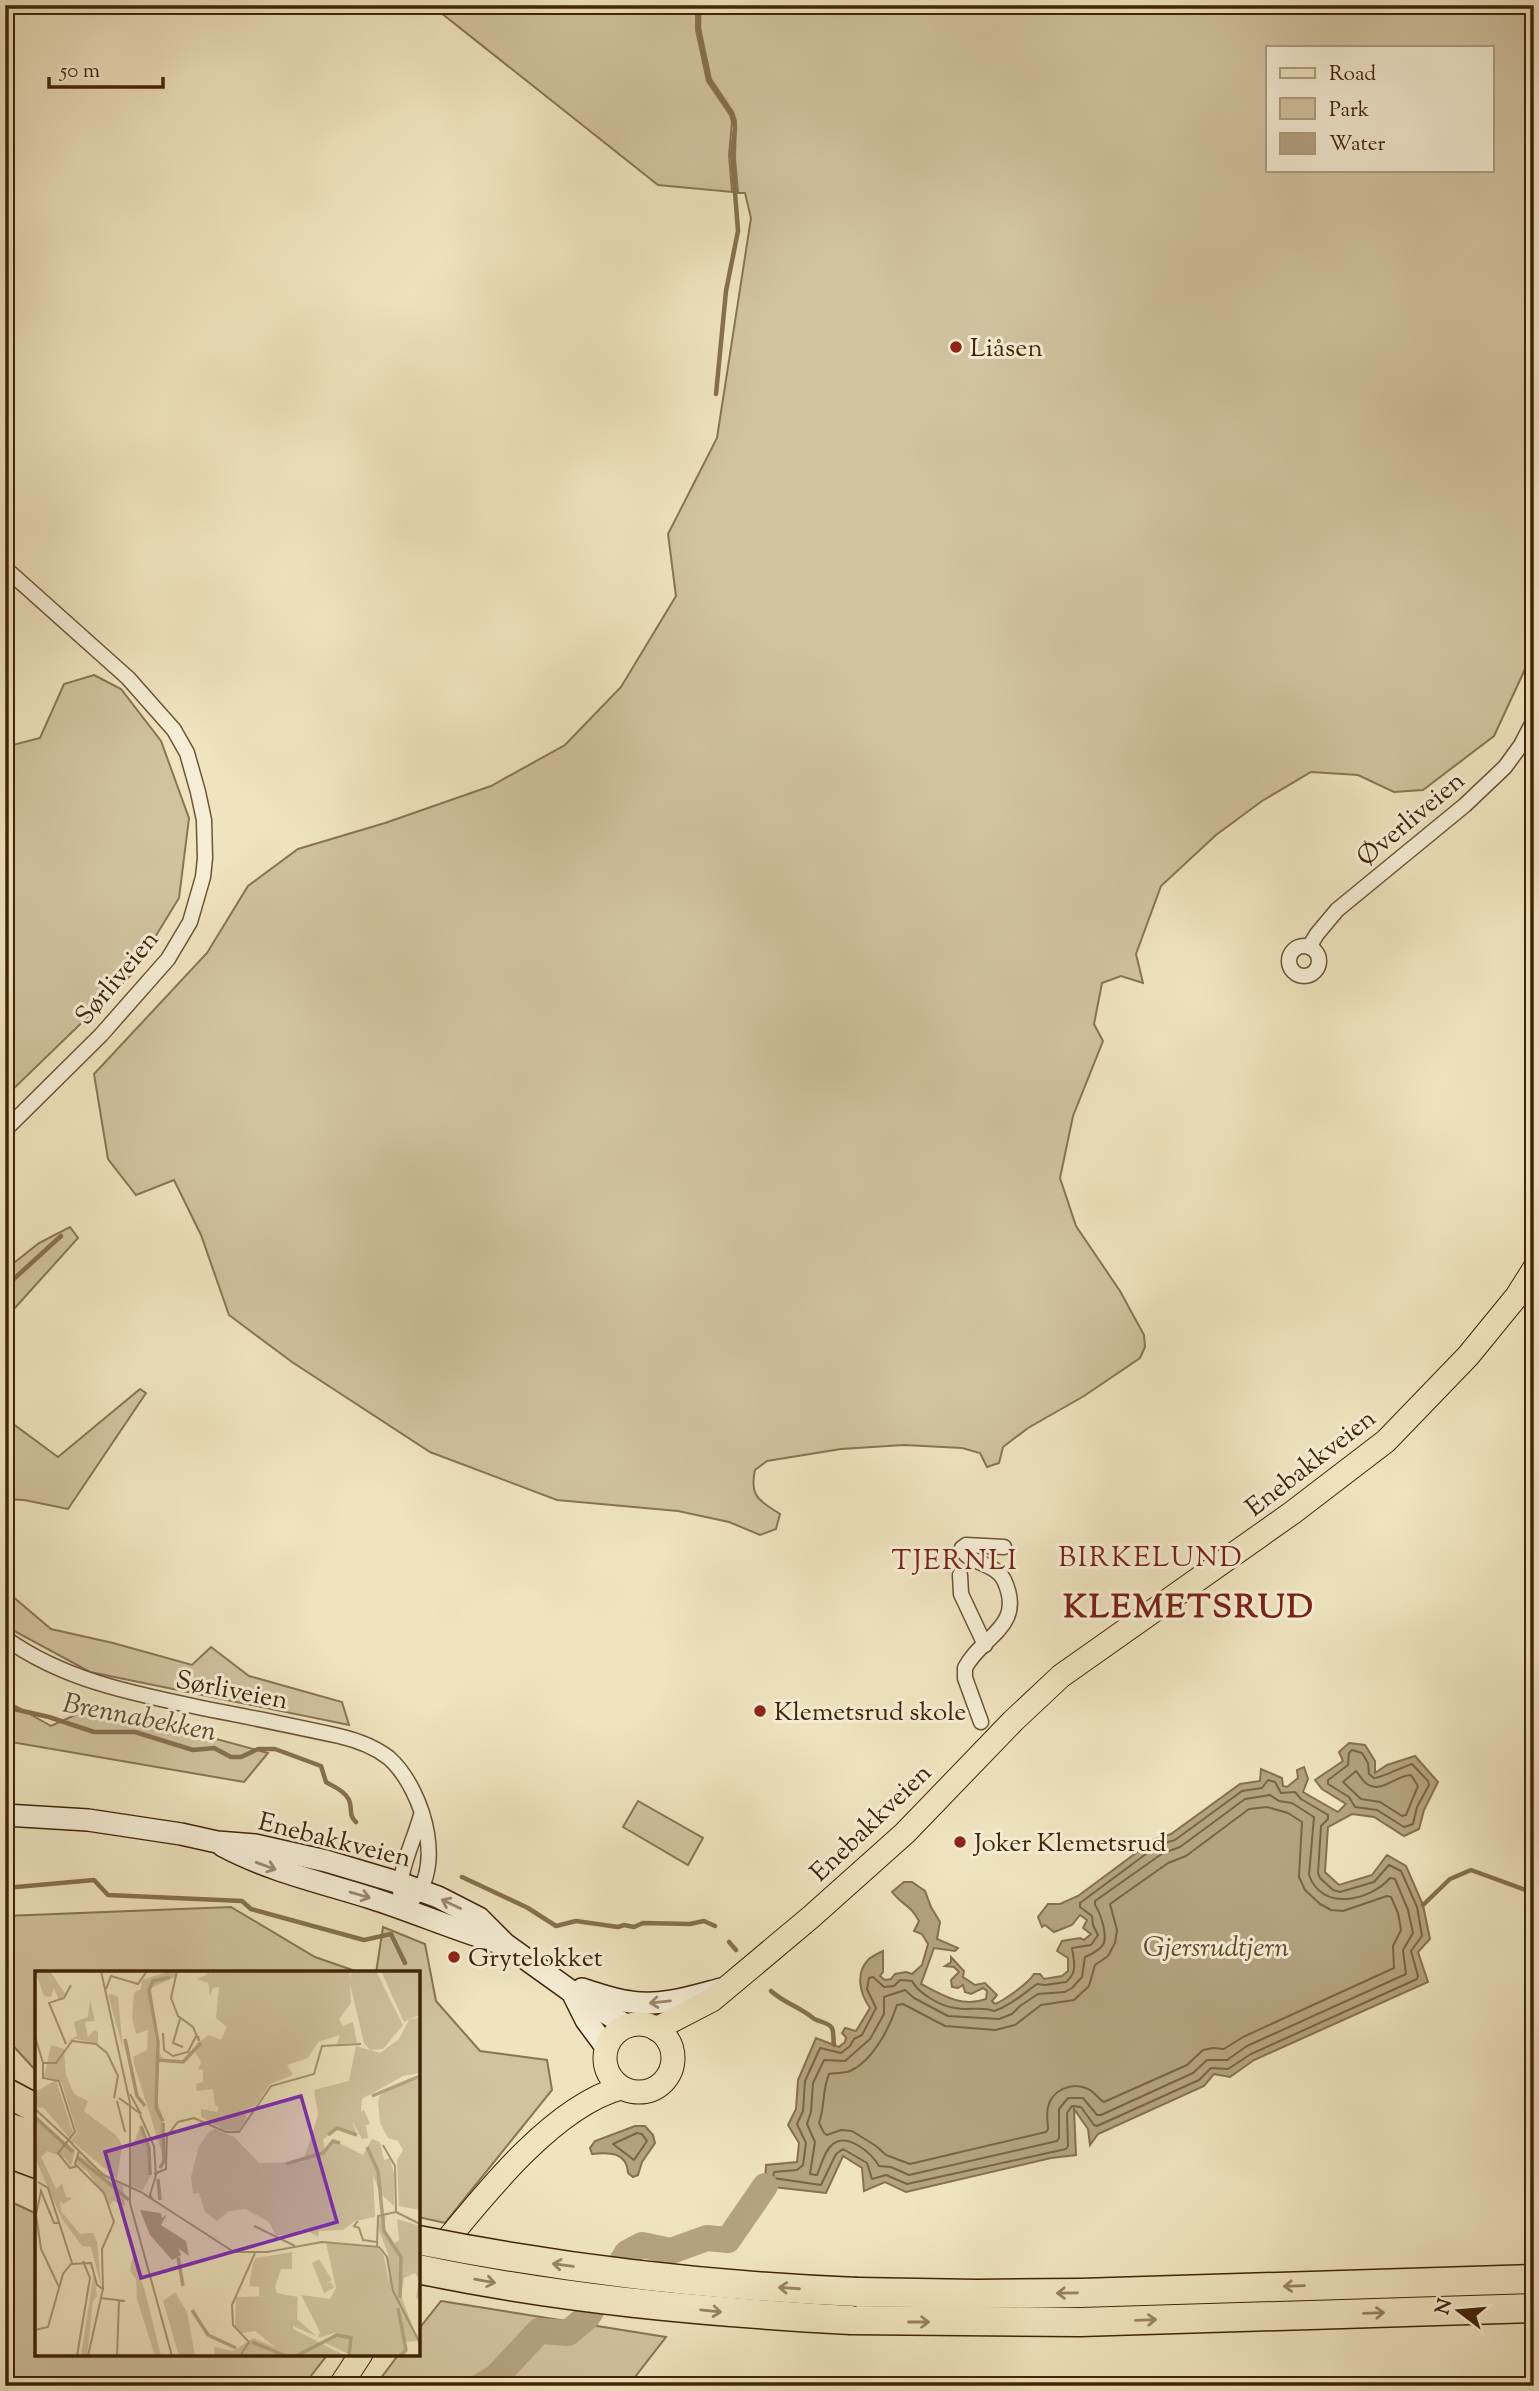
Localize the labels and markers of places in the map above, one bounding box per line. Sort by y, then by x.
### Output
place label: Liåsen [970,331,1043,368]
marker: Liåsen [948,339,964,355]
place label: Klemetsrud skole [774,1695,966,1732]
marker: Klemetsrud skole [752,1703,768,1719]
place label: Joker Klemetsrud [972,1826,1167,1863]
marker: Joker Klemetsrud [952,1834,968,1850]
place label: Grytelokket [468,1941,603,1978]
marker: Grytelokket [446,1949,462,1965]

